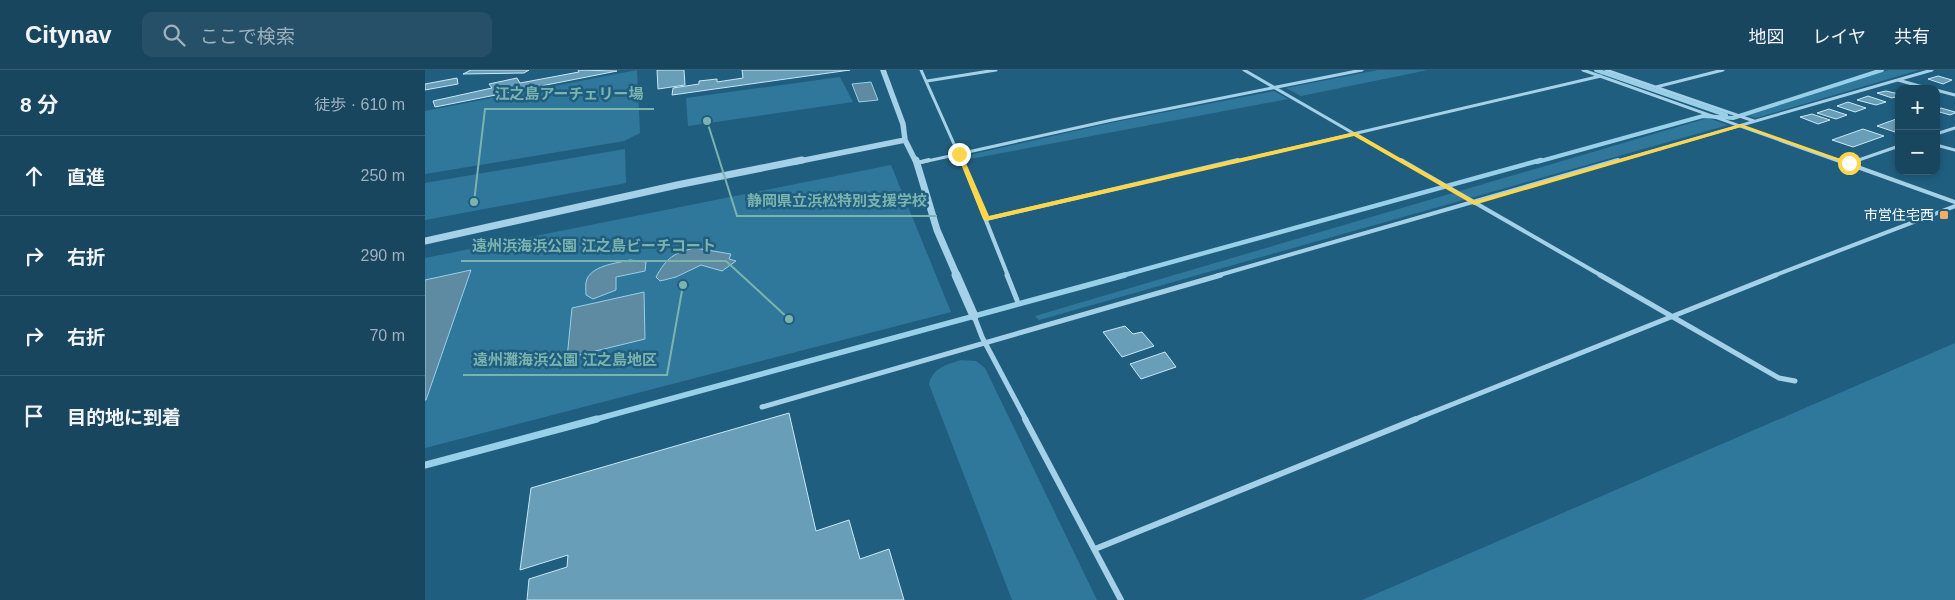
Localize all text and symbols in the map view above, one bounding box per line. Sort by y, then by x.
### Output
search box [142,12,492,57]
text: Citynav [25,21,112,48]
icon: search [160,21,188,49]
text: ここで検索 [200,26,295,47]
text: 地図 [1749,27,1785,47]
text: レイヤ [1813,27,1866,47]
text: 共有 [1894,27,1930,47]
callout: 江之島アーチェリー場 [485,79,654,109]
text: 江之島アーチェリー場 [494,85,644,102]
map controls [1895,85,1940,175]
button: + [1895,85,1940,130]
text: 8 分 [20,93,59,116]
text: 徒歩 · 610 m [314,96,405,113]
button: − [1895,130,1940,175]
route end [948,143,971,166]
route start [1838,152,1861,175]
icon: ahead [20,162,48,190]
text: 直進 [67,167,105,188]
text: 250 m [361,167,405,184]
callout: 静岡県立浜松特別支援学校 [737,186,937,216]
text: 静岡県立浜松特別支援学校 [747,192,927,209]
place label: 市営住宅西 [1864,207,1934,223]
marker: 市営住宅西 [1938,209,1950,221]
callout: 遠州浜海浜公園 江之島ビーチコート [461,231,726,261]
text: 遠州浜海浜公園 江之島ビーチコート [472,237,716,254]
icon: right [20,242,48,270]
text: 右折 [67,247,105,268]
text: 290 m [361,247,405,264]
icon: right [20,322,48,350]
text: 右折 [67,327,105,348]
text: 70 m [369,327,405,344]
callout: 遠州灘海浜公園 江之島地区 [463,345,667,375]
text: 遠州灘海浜公園 江之島地区 [473,351,657,368]
icon: arrive [20,402,48,430]
text: 目的地に到着 [67,407,181,428]

